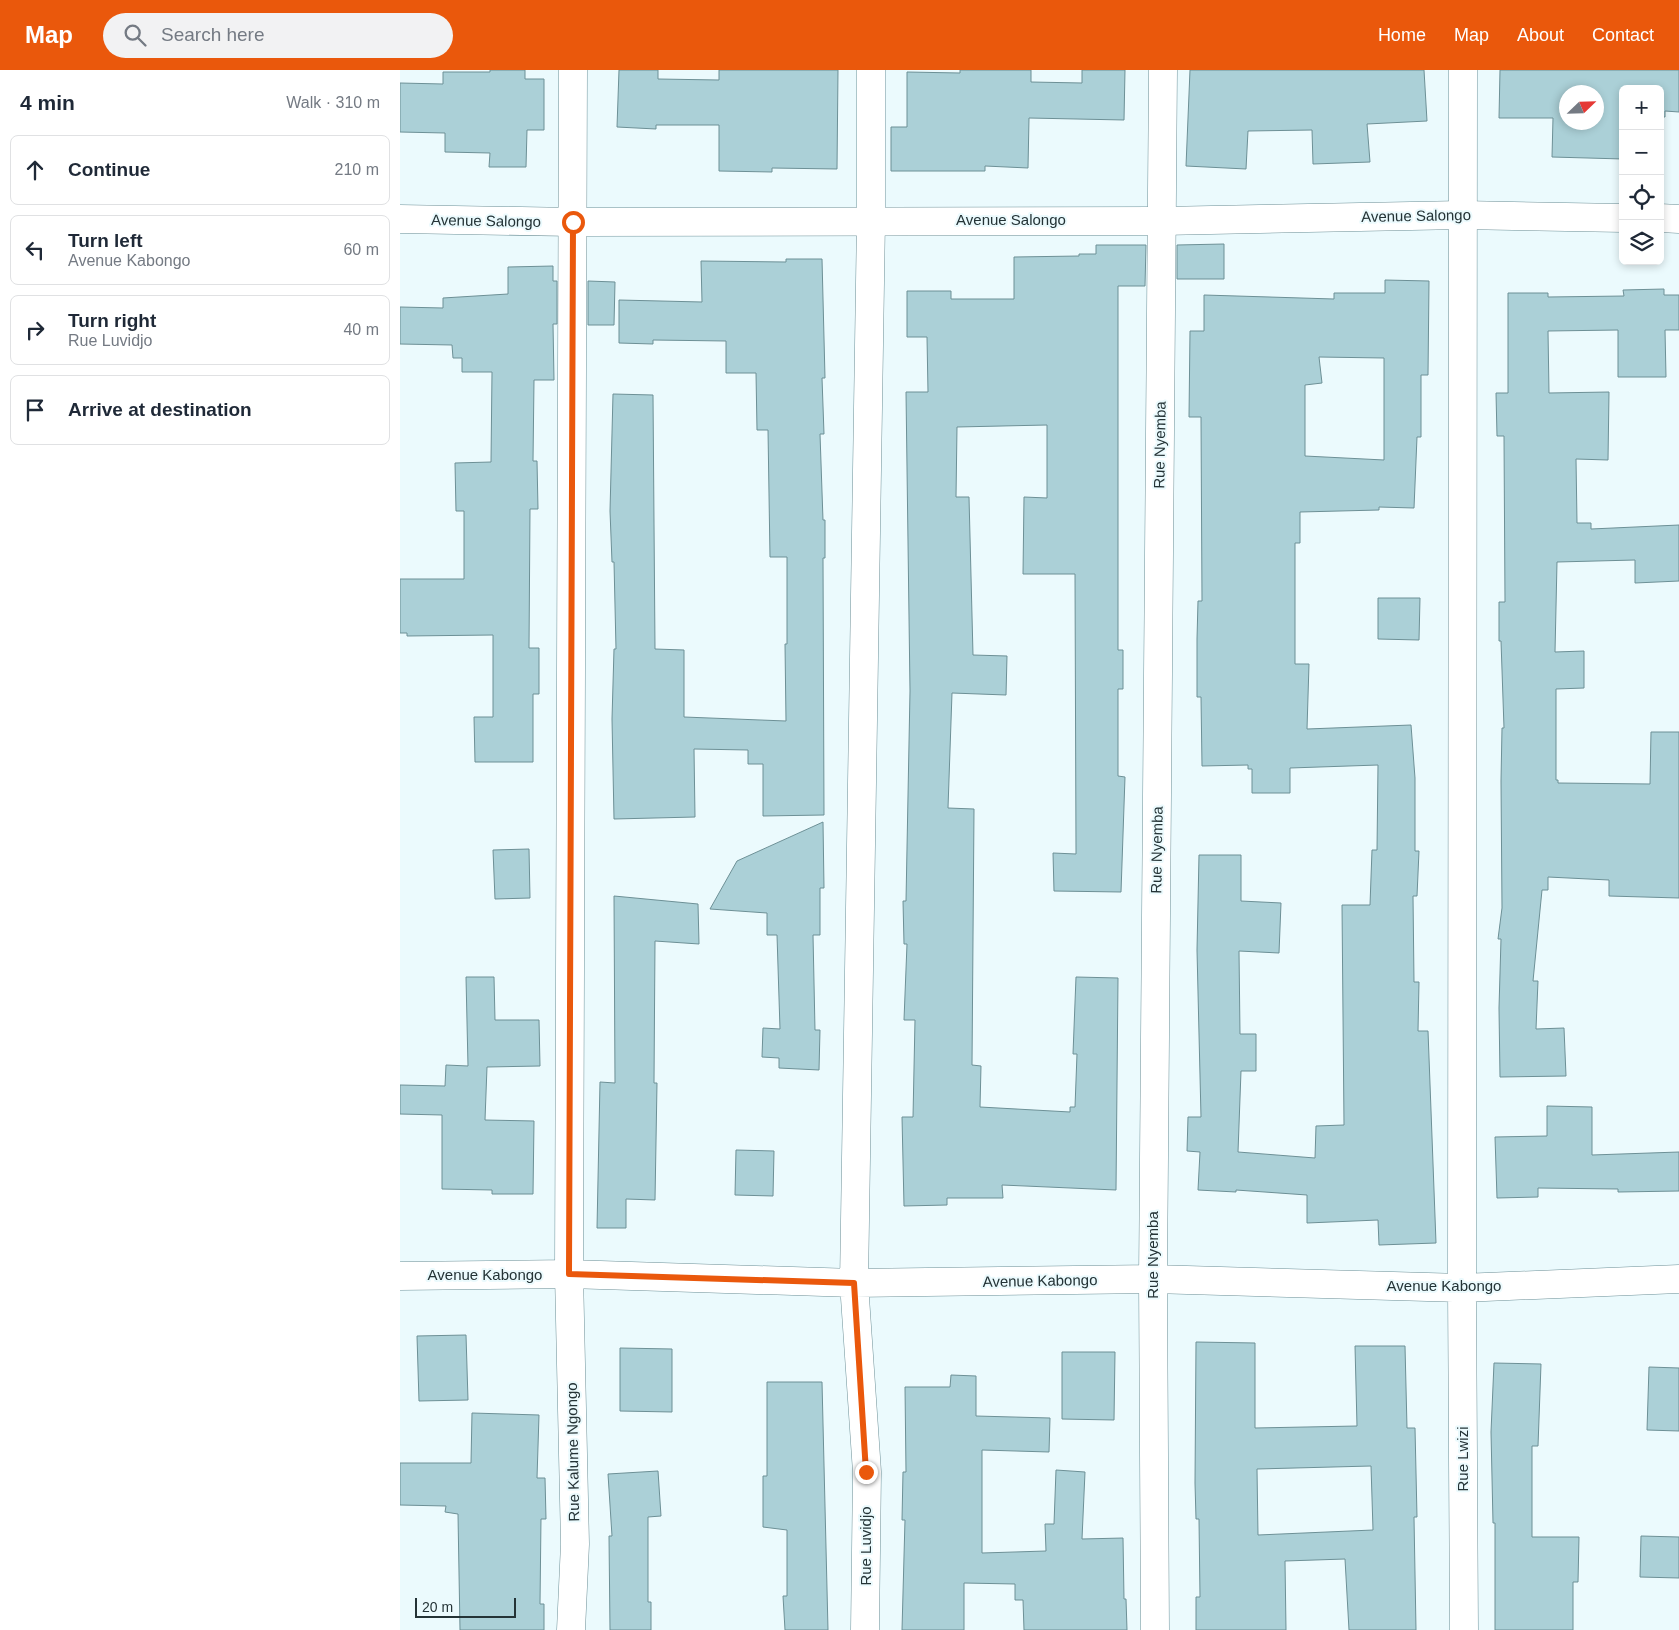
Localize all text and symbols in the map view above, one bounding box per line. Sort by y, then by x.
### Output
search box [103,13,453,58]
text: Map [25,21,73,48]
icon: search [121,21,149,49]
text: Search here [161,24,265,45]
text: Home [1378,25,1426,45]
text: Map [1454,25,1489,45]
text: About [1517,25,1564,45]
text: Contact [1592,25,1654,45]
north arrow [1559,85,1604,130]
map controls [1619,85,1664,265]
button: + [1619,85,1664,130]
text: 4 min [20,91,75,114]
text: Walk · 310 m [286,94,380,111]
button: − [1619,130,1664,175]
icon: ahead [21,156,49,184]
text: Continue [68,159,150,180]
text: 210 m [335,161,379,178]
button: locate [1619,175,1664,220]
street label: Avenue Salongo [1361,206,1471,225]
street label: Avenue Salongo [431,211,541,230]
route start [562,211,585,234]
street label: Avenue Salongo [956,211,1066,228]
button: layers [1619,220,1664,265]
text: Turn left [68,230,143,251]
icon: left [21,236,49,264]
text: 60 m [343,241,379,258]
text: Avenue Kabongo [68,252,190,269]
text: Turn right [68,310,156,331]
icon: right [21,316,49,344]
text: 40 m [343,321,379,338]
text: Rue Luvidjo [68,332,153,349]
icon: arrive [21,396,49,424]
text: Arrive at destination [68,399,252,420]
street label: Rue Nyemba [1150,400,1169,489]
street label: Rue Nyemba [1147,805,1166,894]
street label: Rue Nyemba [1144,1211,1161,1299]
street label: Avenue Kabongo [428,1266,542,1283]
street label: Avenue Kabongo [982,1271,1098,1290]
street label: Avenue Kabongo [1387,1277,1501,1294]
street label: Rue Kalume Ngongo [563,1382,582,1522]
street label: Rue Lwizi [1454,1426,1471,1492]
route end [855,1461,878,1484]
street label: Rue Luvidjo [857,1506,874,1586]
scale bar [415,1595,516,1618]
text: 20 m [422,1599,453,1615]

